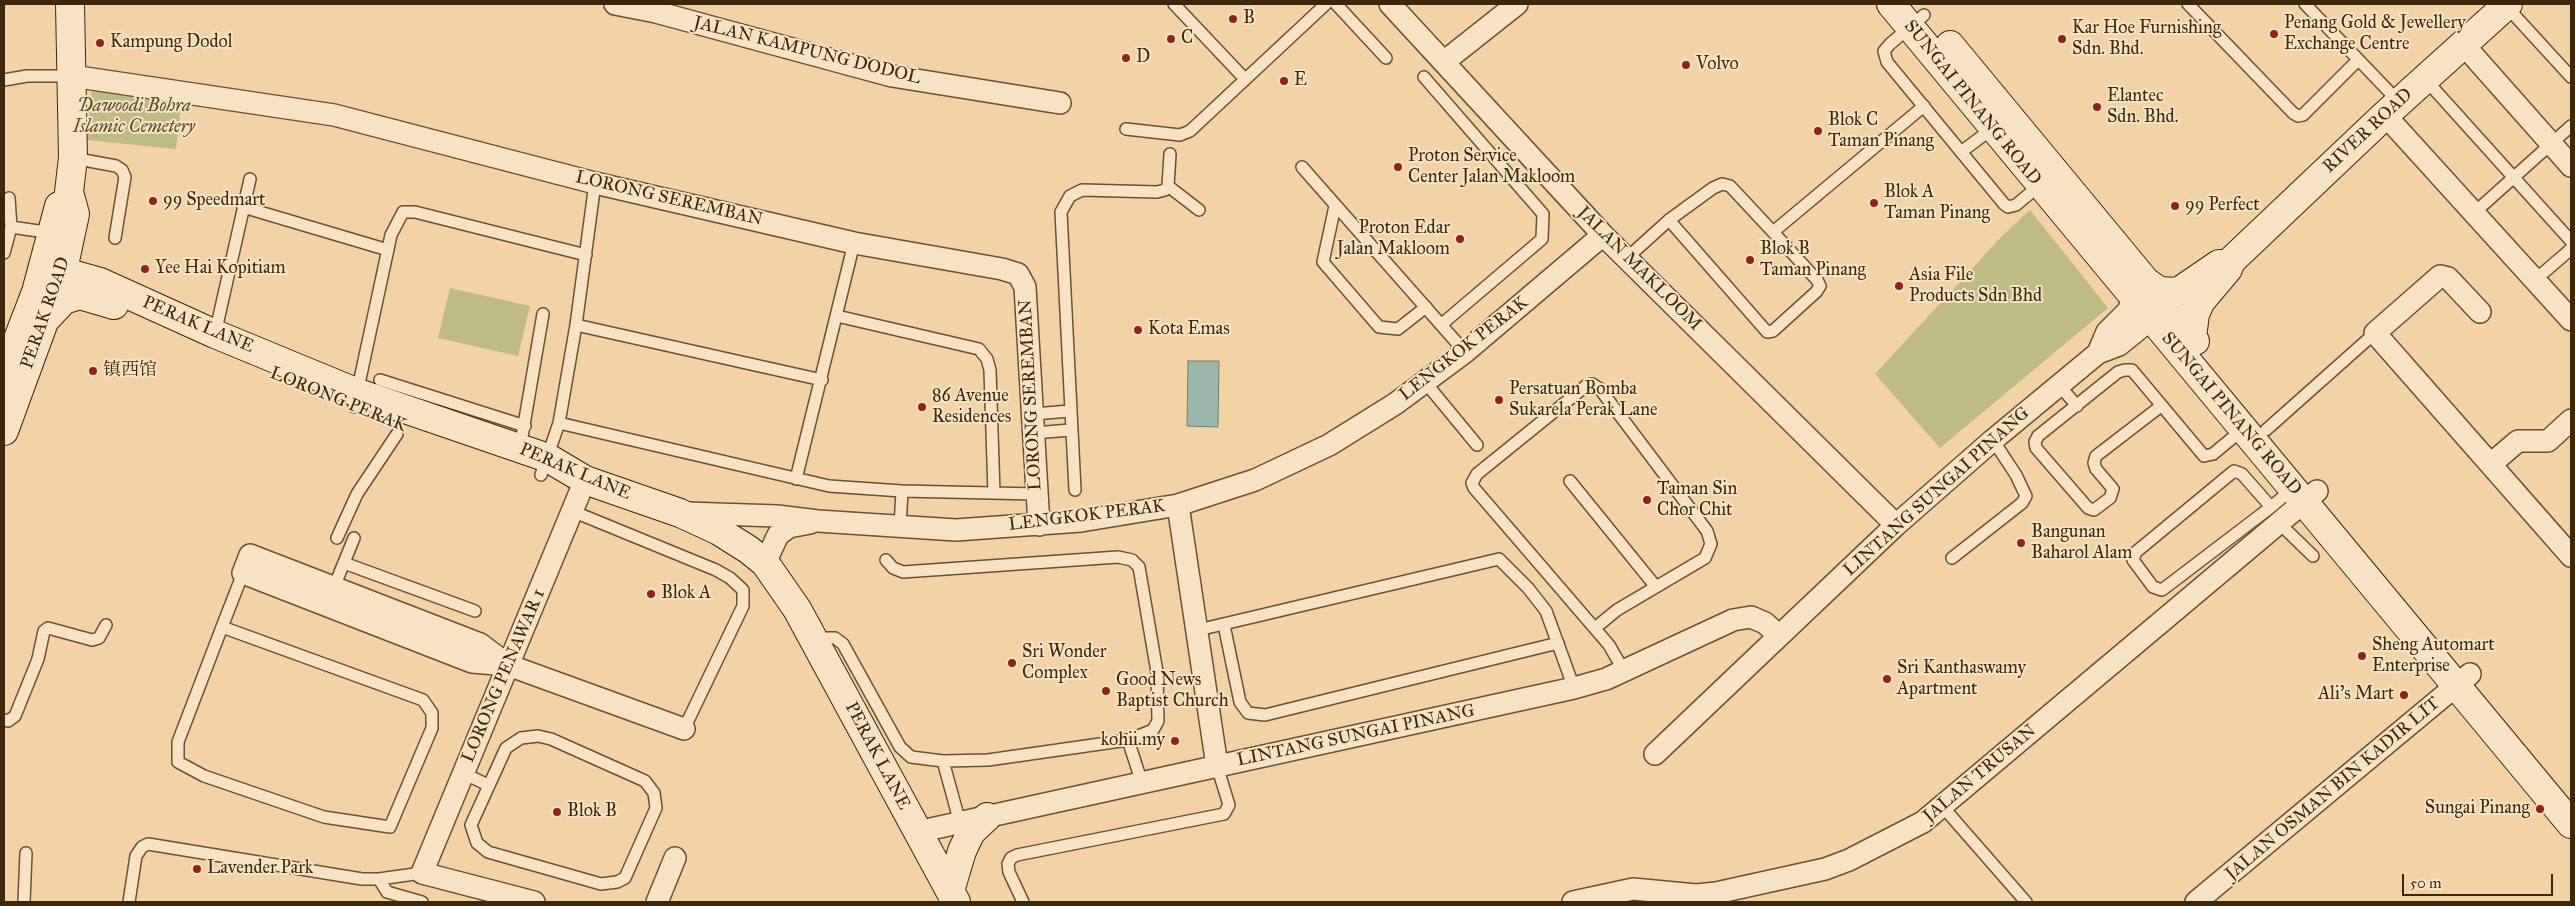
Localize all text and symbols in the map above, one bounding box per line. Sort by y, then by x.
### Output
place label: B [1243,8,1255,30]
street label: JALAN KAMPUNG DODOL [691,12,923,90]
marker: B [1227,13,1239,25]
place label: Penang Gold & Jewellery Exchange Centre [2284,13,2466,56]
street label: SUNGAI PINANG ROAD [1899,16,2045,190]
place label: Kar Hoe Furnishing Sdn. Bhd. [2072,18,2221,60]
place label: C [1181,28,1193,50]
marker: Penang Gold & Jewellery Exchange Centre [2268,28,2280,40]
place label: Kampung Dodol [110,32,233,54]
marker: C [1165,33,1177,45]
marker: Kar Hoe Furnishing Sdn. Bhd. [2056,33,2068,45]
marker: Kampung Dodol [94,37,106,49]
place label: D [1136,47,1150,69]
marker: D [1120,52,1132,64]
place label: Volvo [1696,54,1739,76]
marker: Volvo [1680,59,1692,71]
place label: E [1294,70,1307,92]
marker: E [1278,75,1290,87]
street label: RIVER ROAD [2319,84,2417,178]
place label: Elantec Sdn. Bhd. [2107,86,2178,128]
park label: Dawoodi Bohra Islamic Cemetery [73,96,195,138]
marker: Elantec Sdn. Bhd. [2091,101,2103,113]
place label: Blok C Taman Pinang [1828,110,1934,152]
marker: Blok C Taman Pinang [1812,125,1824,137]
place label: Proton Service Center Jalan Makloom [1408,146,1575,188]
marker: Proton Service Center Jalan Makloom [1392,161,1404,173]
street label: LORONG SEREMBAN [573,167,765,231]
place label: Blok A Taman Pinang [1884,182,1990,224]
place label: 99 Speedmart [163,190,265,212]
marker: 99 Speedmart [147,195,159,207]
place label: 99 Perfect [2185,195,2260,217]
marker: Blok A Taman Pinang [1868,197,1880,209]
marker: 99 Perfect [2169,200,2181,212]
street label: JALAN MAKLOOM [1572,202,1706,336]
place label: Proton Edar Jalan Makloom [1337,218,1450,260]
marker: Proton Edar Jalan Makloom [1454,233,1466,245]
place label: Blok B Taman Pinang [1760,239,1866,282]
street label: PERAK ROAD [17,254,75,372]
marker: Blok B Taman Pinang [1744,254,1756,266]
place label: Yee Hai Kopitiam [155,258,286,280]
marker: Yee Hai Kopitiam [139,263,151,275]
place label: Asia File Products Sdn Bhd [1909,265,2042,308]
marker: Asia File Products Sdn Bhd [1893,280,1905,292]
street label: PERAK LANE [139,292,257,358]
street label: LENGKOK PERAK [1395,292,1533,406]
street label: LORONG SEREMBAN [1015,299,1047,491]
place label: Kota Emas [1148,319,1230,341]
marker: Kota Emas [1132,324,1144,336]
street label: SUNGAI PINANG ROAD [2157,328,2305,500]
place label: 镇西馆 [103,360,157,382]
street label: LORONG PERAK [267,363,409,437]
marker: 镇西馆 [87,365,99,377]
place label: Persatuan Bomba Sukarela Perak Lane [1509,379,1657,422]
place label: 86 Avenue Residences [932,386,1011,428]
marker: Persatuan Bomba Sukarela Perak Lane [1493,394,1505,406]
marker: 86 Avenue Residences [916,401,928,413]
street label: LINTANG SUNGAI PINANG [1840,403,2034,581]
street label: PERAK LANE [516,439,634,505]
place label: Taman Sin Chor Chit [1657,479,1737,522]
marker: Taman Sin Chor Chit [1641,494,1653,506]
street label: LENGKOK PERAK [1007,496,1167,536]
place label: Bangunan Baharol Alam [2031,522,2132,564]
marker: Bangunan Baharol Alam [2015,537,2027,549]
place label: Blok A [661,583,711,605]
street label: LORONG PENAWAR 1 [458,586,550,766]
marker: Blok A [645,588,657,600]
place label: Sheng Automart Enterprise [2372,635,2495,678]
place label: Sri Wonder Complex [1022,642,1106,684]
marker: Sheng Automart Enterprise [2356,650,2368,662]
marker: Sri Wonder Complex [1006,657,1018,669]
place label: Sri Kanthaswamy Apartment [1897,658,2026,701]
place label: Good News Baptist Church [1116,670,1229,712]
marker: Sri Kanthaswamy Apartment [1881,673,1893,685]
place label: Ali's Mart [2318,684,2394,706]
marker: Good News Baptist Church [1100,685,1112,697]
marker: Ali's Mart [2398,689,2410,701]
street label: JALAN OSMAN BIN KADIR LIT [2221,693,2445,885]
street label: PERAK LANE [840,699,914,813]
street label: LINTANG SUNGAI PINANG [1235,700,1477,772]
street label: JALAN TRUSAN [1919,721,2041,827]
place label: kohii.my [1101,730,1165,752]
marker: kohii.my [1169,735,1181,747]
place label: Sungai Pinang [2425,798,2530,820]
place label: Blok B [567,801,617,823]
marker: Sungai Pinang [2534,803,2546,815]
marker: Blok B [551,806,563,818]
place label: Lavender Park [207,858,313,880]
marker: Lavender Park [191,863,203,875]
scale bar [2405,864,2556,896]
text: 50 m [2410,874,2442,892]

